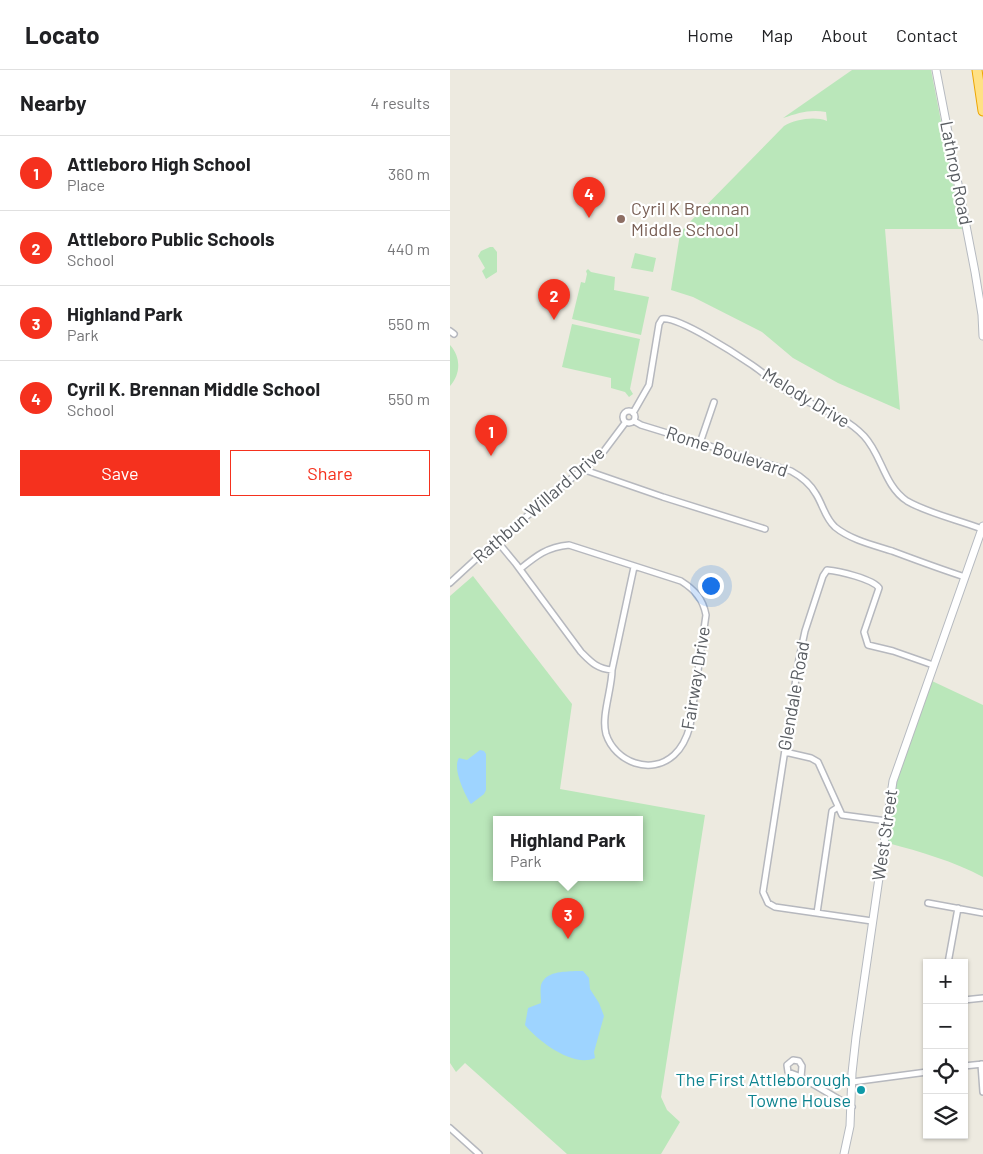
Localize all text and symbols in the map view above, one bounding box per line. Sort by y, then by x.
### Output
text: Locato [25,20,100,49]
text: Home [687,24,733,46]
text: Map [761,24,793,46]
text: About [821,24,868,46]
text: Contact [896,24,958,46]
text: Nearby [20,90,86,115]
text: 4 results [370,93,430,112]
street label: Lathrop Road [936,119,978,227]
text: Attleboro High School [67,152,251,175]
text: 1 [33,164,39,183]
text: 360 m [388,164,430,183]
text: Place [67,175,105,194]
pin: 4 [573,177,605,218]
place label: Cyril K Brennan Middle School [631,197,749,240]
marker: Cyril K Brennan Middle School [615,213,627,225]
text: Attleboro Public Schools [67,227,274,250]
text: 2 [32,239,40,258]
text: 440 m [387,239,430,258]
text: School [67,250,114,269]
pin: 2 [538,279,570,320]
text: Highland Park [67,302,183,325]
text: 3 [32,314,40,333]
text: 550 m [388,314,430,333]
text: Park [67,325,98,344]
street label: Melody Drive [759,362,854,432]
text: Cyril K. Brennan Middle School [67,377,320,400]
text: 4 [31,389,41,408]
text: 550 m [388,389,430,408]
text: School [67,400,114,419]
pin: 1 [475,415,507,456]
street label: Rome Boulevard [664,421,791,481]
street label: Rathbun Willard Drive [468,441,609,567]
button: Save [20,450,220,496]
button: Share [230,450,430,496]
your location [698,573,724,599]
street label: Fairway Drive [676,625,714,731]
street label: Glendale Road [773,639,813,752]
street label: West Street [867,788,901,882]
popup [493,816,643,881]
text: Highland Park [510,828,626,851]
text: Park [510,851,541,870]
pin: 3 [552,898,584,939]
map controls [923,959,968,1139]
button: + [923,959,968,1004]
button: − [923,1004,968,1049]
button: locate [923,1049,968,1094]
place label: The First Attleborough Towne House [676,1068,851,1111]
marker: The First Attleborough Towne House [855,1084,867,1096]
button: layers [923,1094,968,1139]

